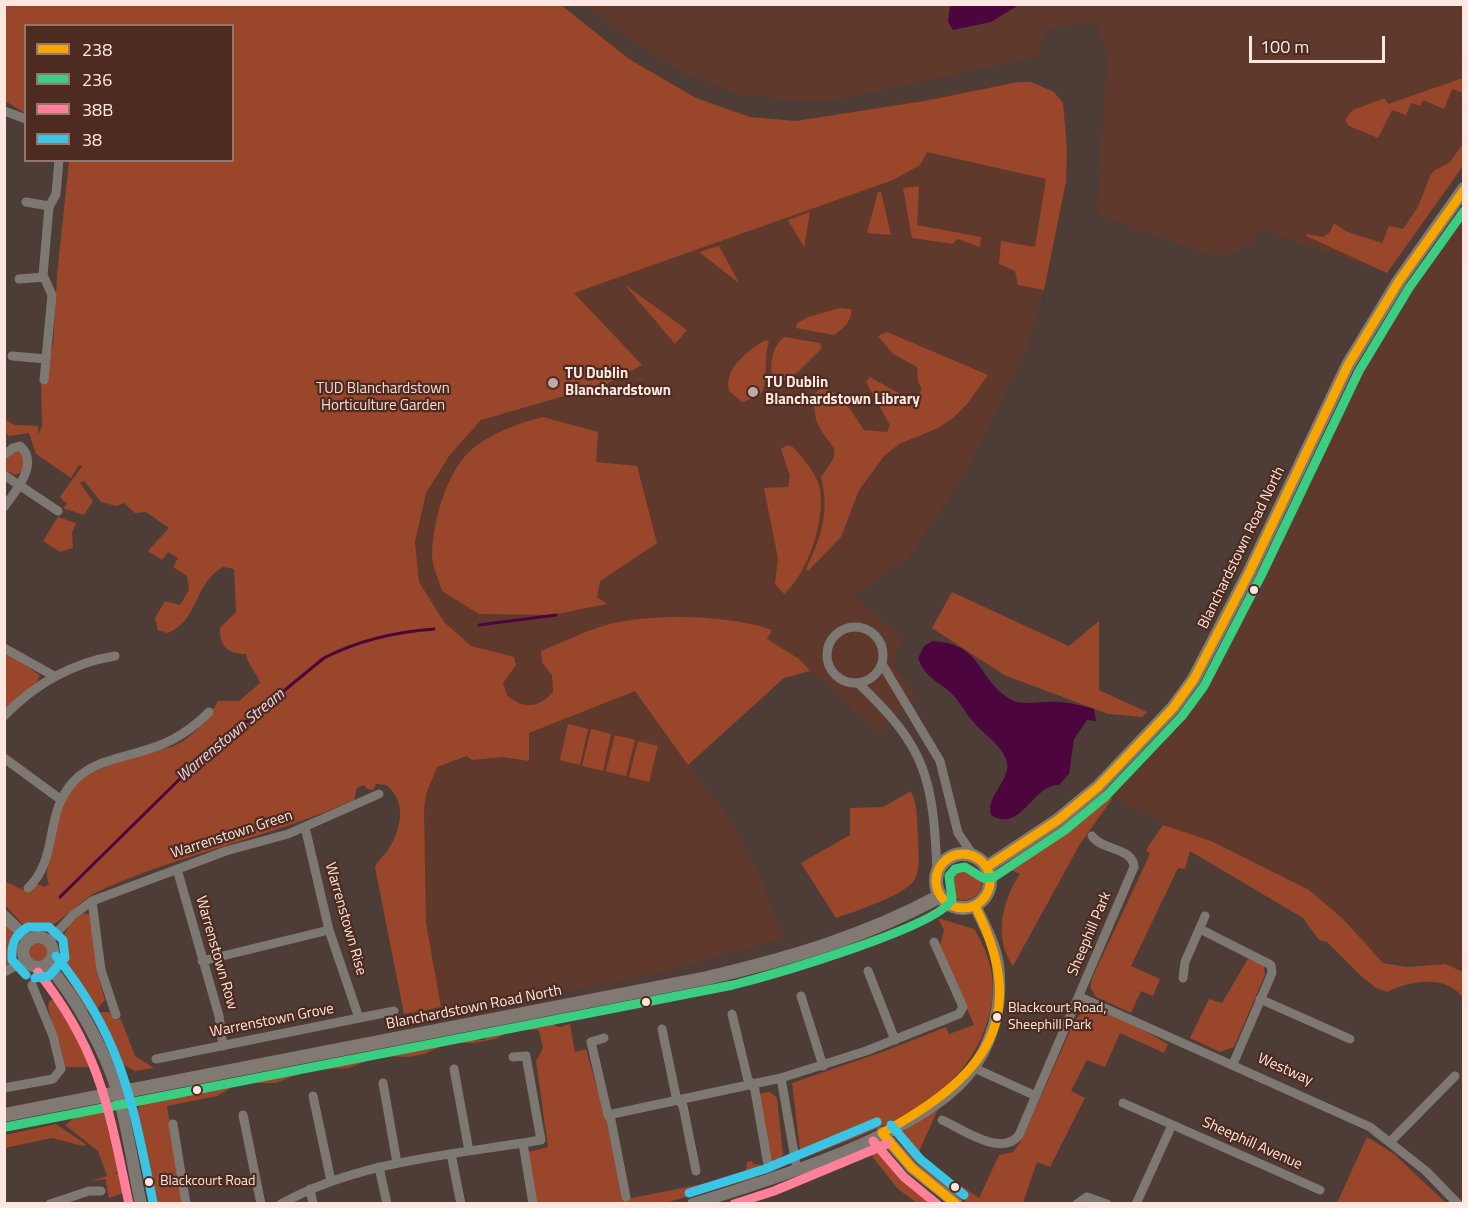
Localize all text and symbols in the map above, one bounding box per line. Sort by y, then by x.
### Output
legend [24,24,234,162]
scale bar [1252,24,1388,62]
text: 100 m [1260,33,1309,60]
text: 238 [82,36,112,63]
text: 236 [82,66,112,93]
text: 38B [82,96,113,123]
text: 38 [82,126,102,153]
place label: TU Dublin Blanchardstown [565,365,671,400]
place label: TU Dublin Blanchardstown Library [765,374,920,409]
marker: TU Dublin Blanchardstown [546,376,560,390]
park label: TUD Blanchardstown Horticulture Garden [316,380,450,415]
marker: TU Dublin Blanchardstown Library [746,385,760,399]
street label: Blanchardstown Road North [1195,464,1289,632]
unlabelled marker [1248,584,1260,596]
water label: Warrenstown Stream [173,685,289,787]
street label: Warrenstown Green [169,807,295,863]
street label: Warrenstown Rise [320,861,370,977]
street label: Sheephill Park [1064,889,1116,979]
street label: Warrenstown Row [191,894,241,1012]
street label: Blanchardstown Road North [385,982,563,1034]
unlabelled marker [640,996,652,1008]
street label: Warrenstown Grove [208,1000,336,1042]
place label: Blackcourt Road, Sheephill Park [1008,1001,1107,1034]
marker: Blackcourt Road, Sheephill Park [991,1011,1003,1023]
street label: Westway [1254,1050,1316,1090]
unlabelled marker [191,1084,203,1096]
street label: Sheephill Avenue [1199,1114,1305,1174]
place label: Blackcourt Road [160,1174,255,1190]
marker: Blackcourt Road [143,1176,155,1188]
unlabelled marker [949,1181,961,1193]

